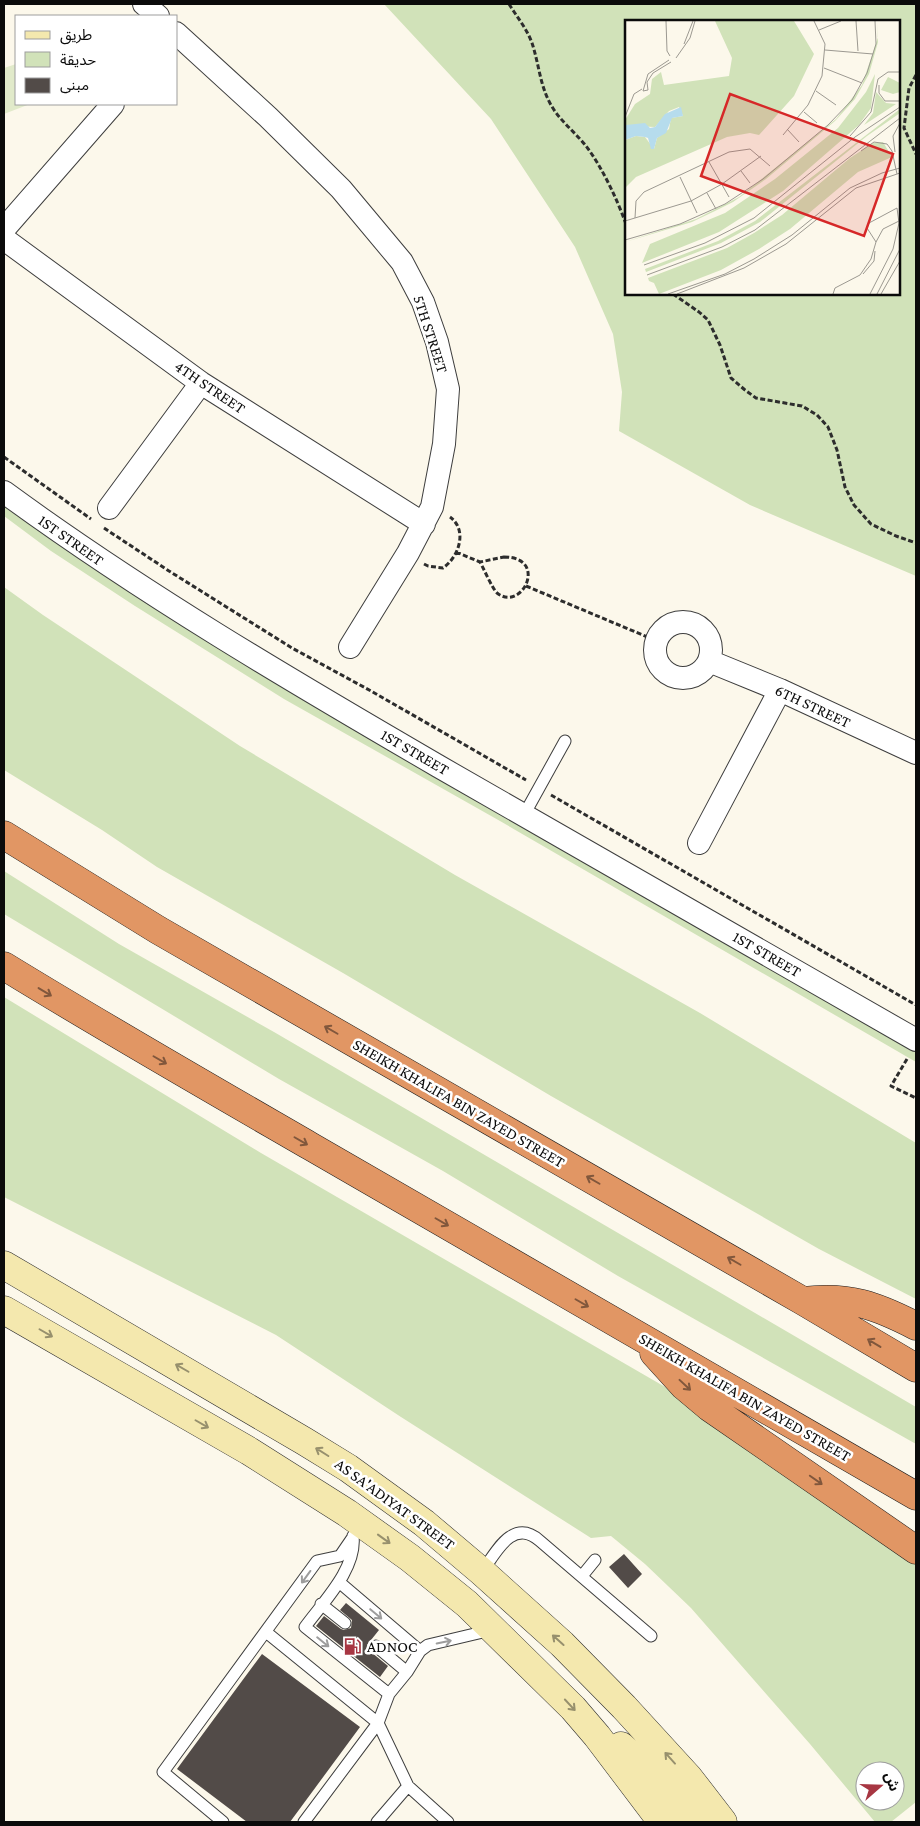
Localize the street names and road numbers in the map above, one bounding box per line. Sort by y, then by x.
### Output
street label: 5TH STREET [410,293,452,375]
street label: 4TH STREET [172,357,249,417]
street label: 1ST STREET [35,511,107,569]
street label: 6TH STREET [773,681,854,731]
street label: 1ST STREET [378,726,452,778]
street label: 1ST STREET [730,928,804,980]
street label: SHEIKH KHALIFA BIN ZAYED STREET [350,1035,568,1171]
street label: SHEIKH KHALIFA BIN ZAYED STREET [636,1329,854,1465]
street label: AS SA'ADIYAT STREET [332,1455,458,1553]

